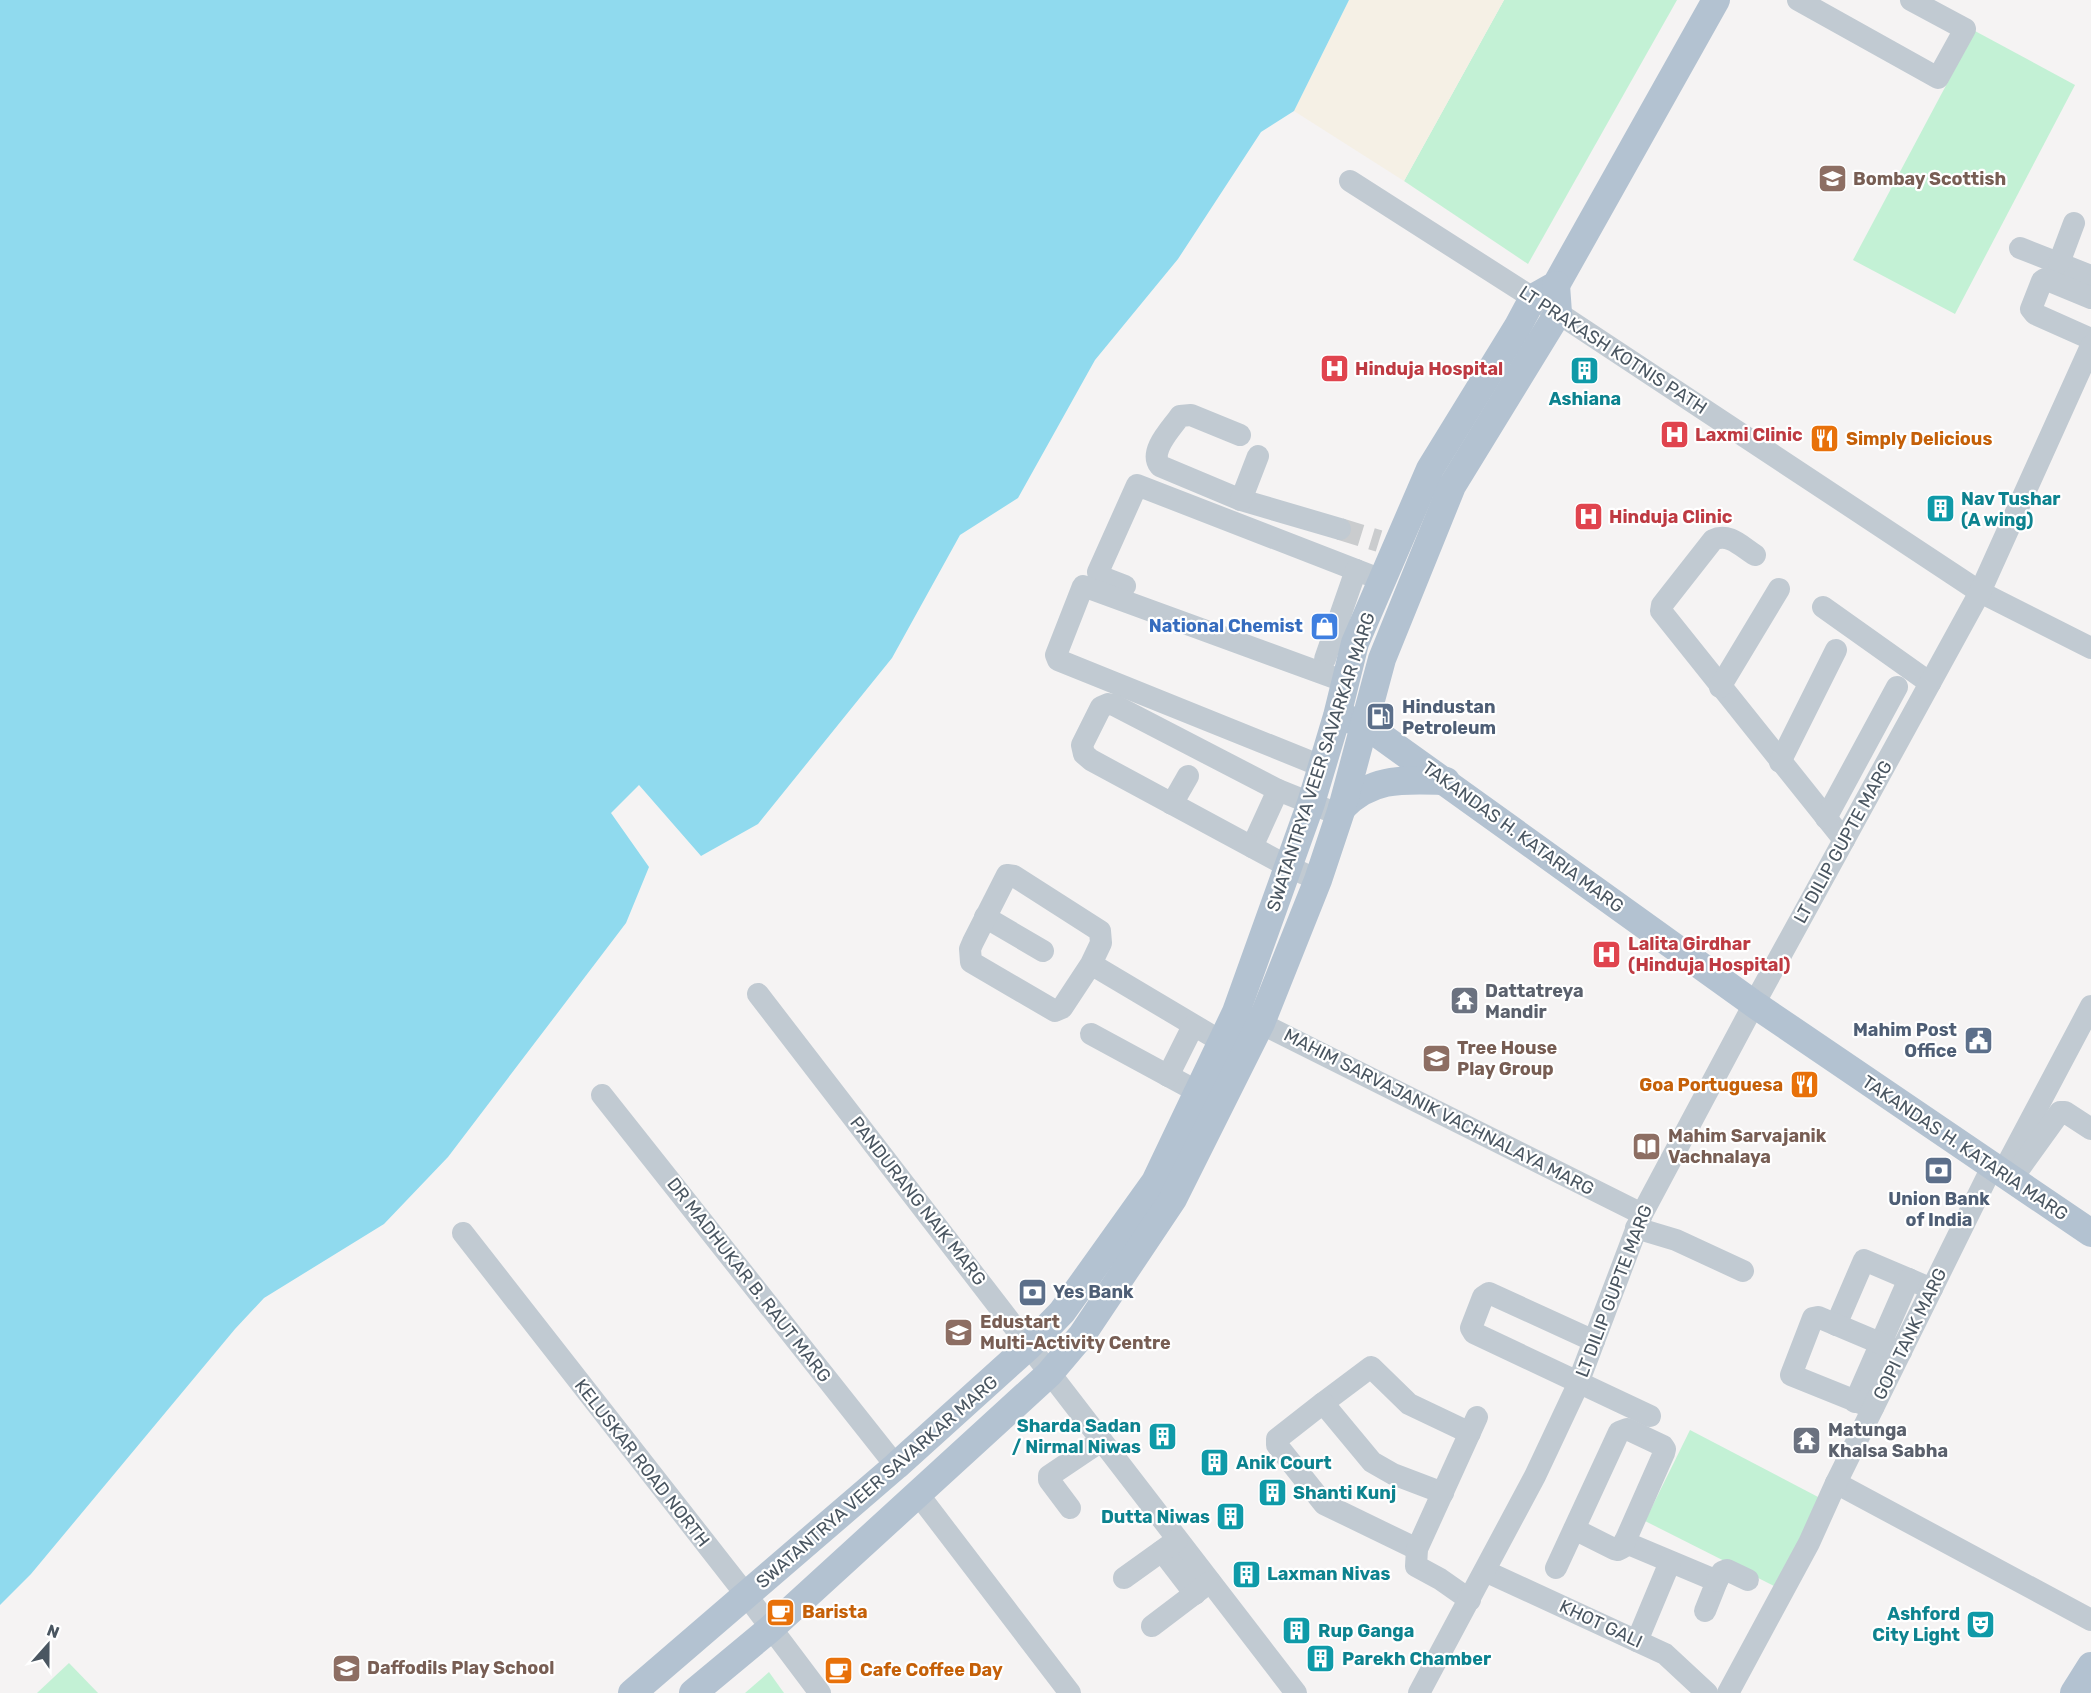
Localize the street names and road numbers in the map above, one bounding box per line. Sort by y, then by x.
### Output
street label: LT PRAKASH KOTNIS PATH [1515,281,1711,419]
street label: SWATANTRYA VEER SAVARKAR MARG [1262,610,1380,914]
street label: TAKANDAS H. KATARIA MARG [1418,756,1628,918]
street label: LT DILIP GUPTE MARG [1789,757,1897,927]
street label: MAHIM SARVAJANIK VACHNALAYA MARG [1280,1024,1598,1200]
street label: TAKANDAS H. KATARIA MARG [1858,1071,2072,1225]
street label: PANDURANG NAIK MARG [845,1112,991,1290]
street label: DR MADHUKAR B. RAUT MARG [662,1173,836,1387]
street label: LT DILIP GUPTE MARG [1571,1202,1657,1380]
street label: GOPI TANK MARG [1869,1264,1951,1404]
street label: SWATANTRYA VEER SAVARKAR MARG [752,1371,1002,1593]
street label: KELUSKAR ROAD NORTH [570,1375,714,1551]
street label: KHOT GALI [1556,1595,1646,1653]

